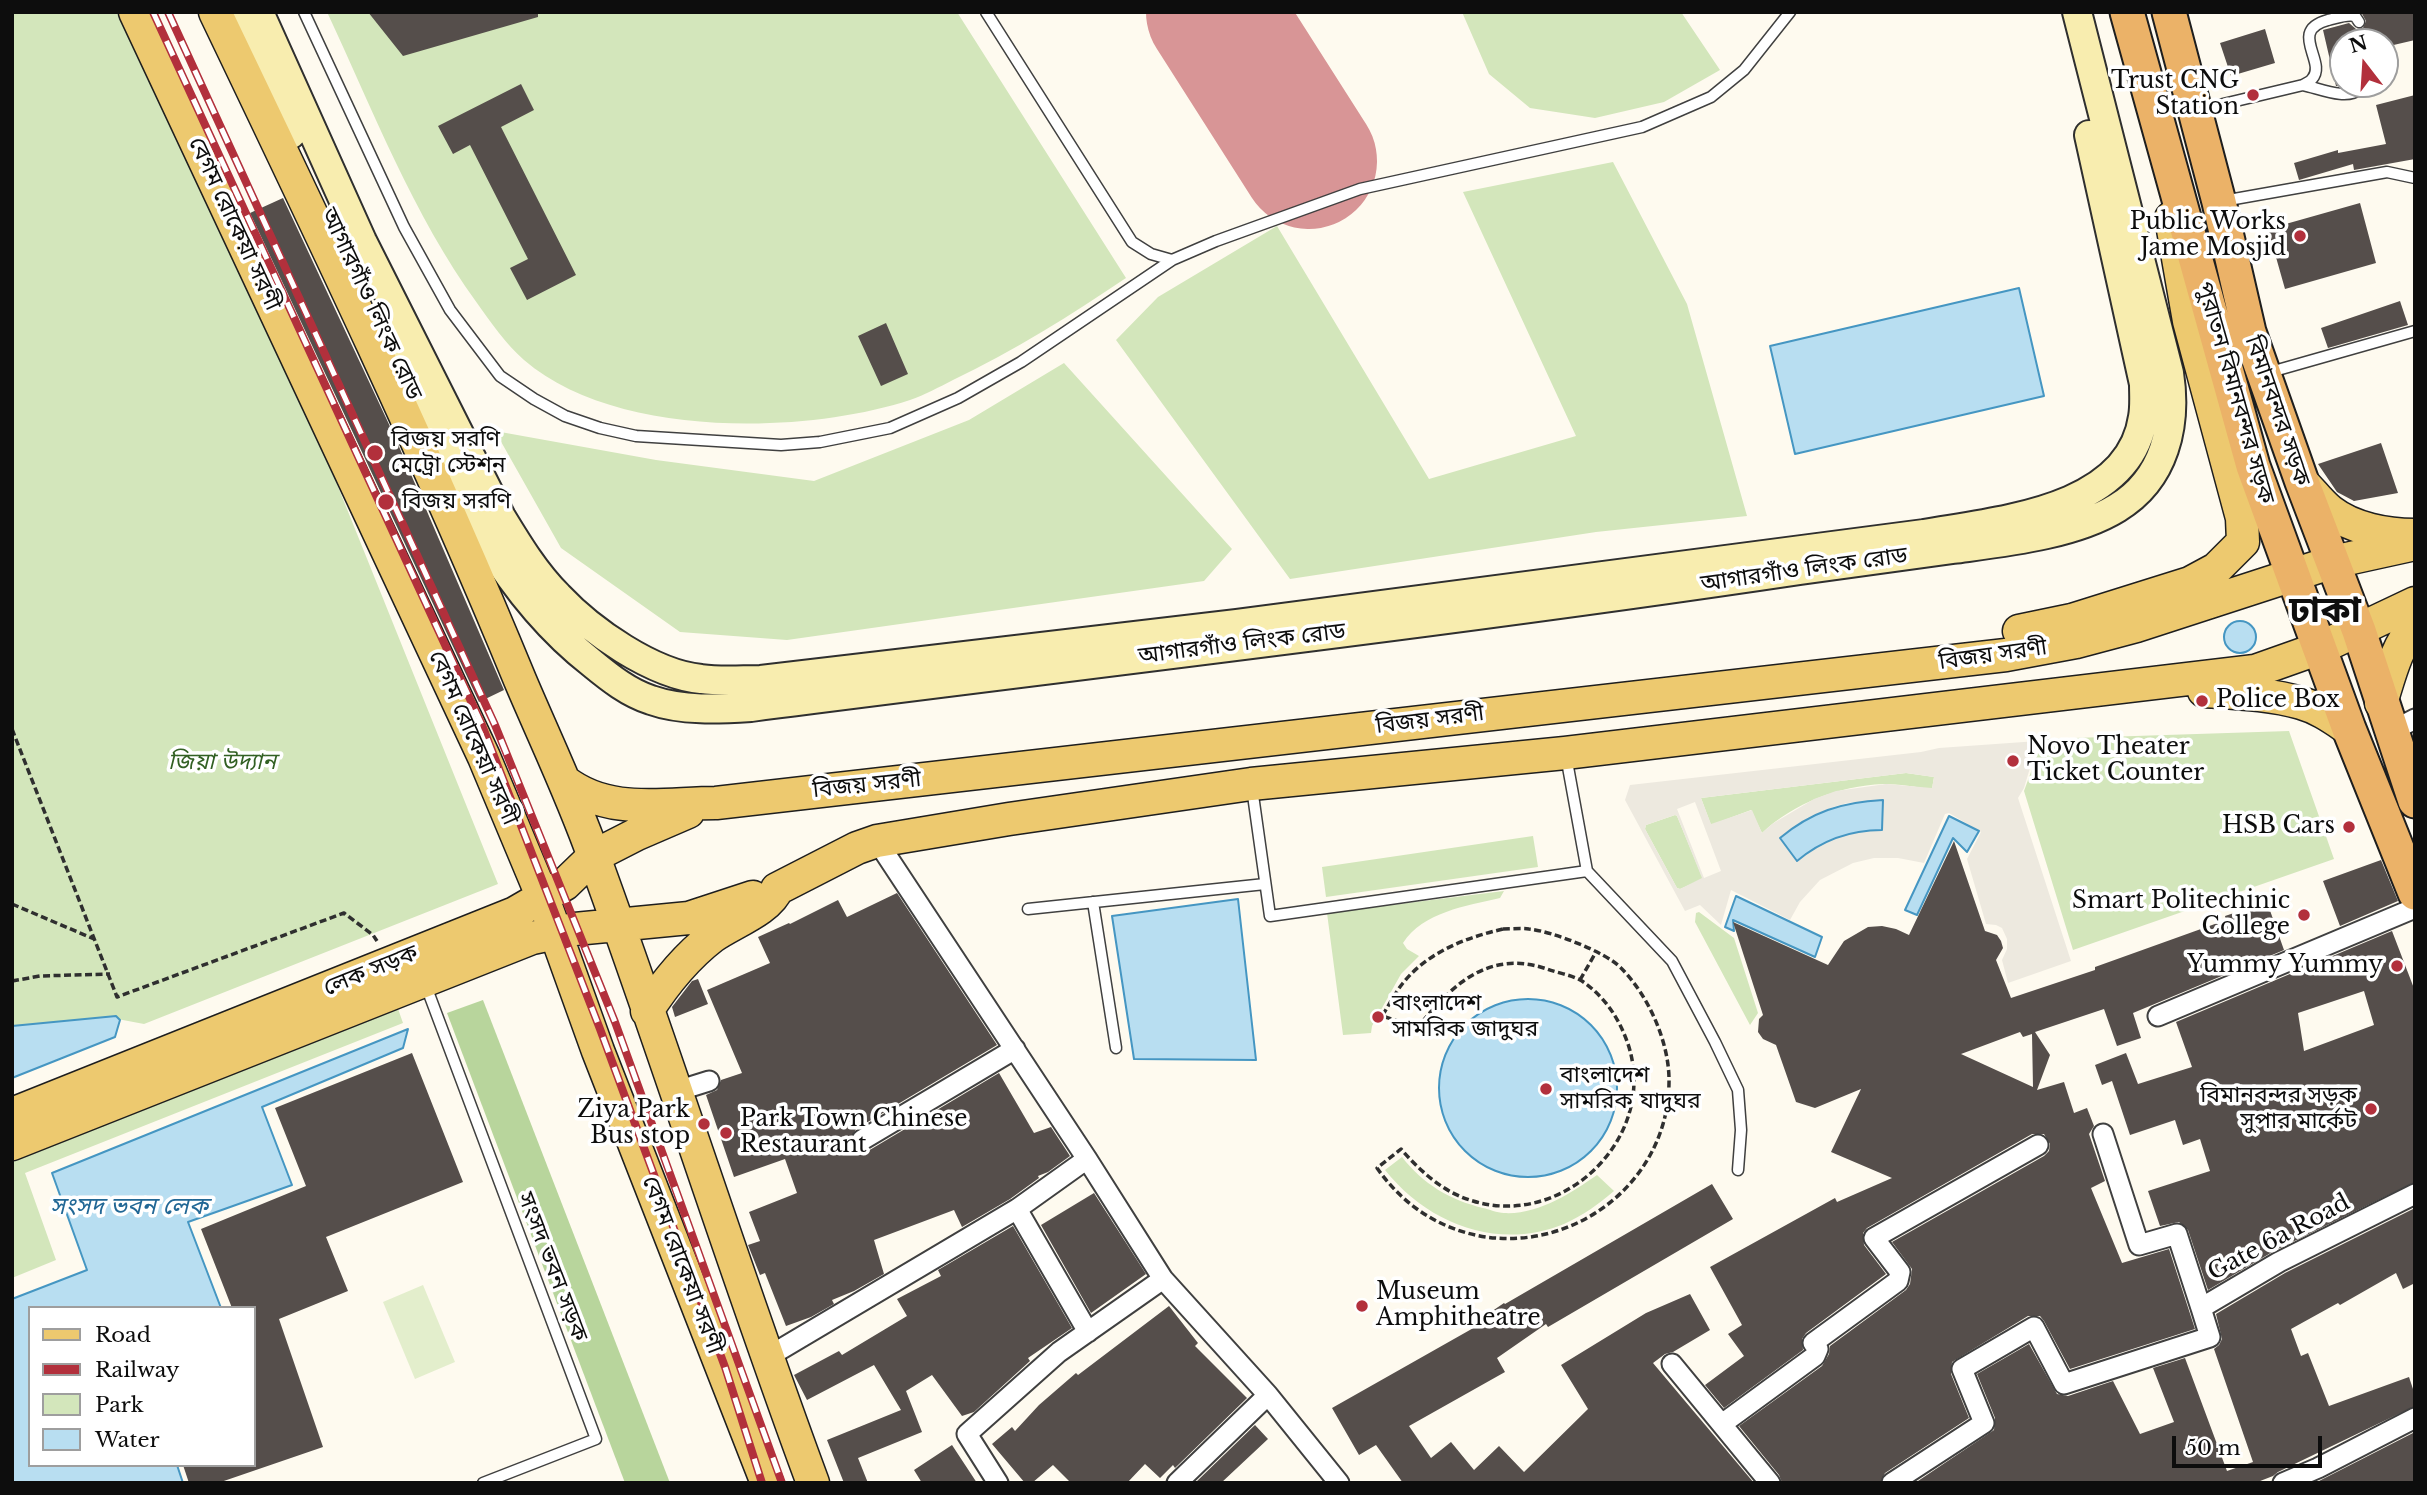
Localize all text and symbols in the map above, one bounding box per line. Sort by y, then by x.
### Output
north arrow [2329,28,2399,98]
text: N [2346,31,2370,58]
place label: Trust CNG Station [2111,68,2239,122]
marker: Trust CNG Station [2245,87,2261,103]
street label: বেগম রোকেয়া সরণী [182,133,286,315]
street label: আগারগাঁও লিংক রোড [314,204,428,404]
place label: Public Works Jame Mosjid [2130,209,2286,263]
marker: Public Works Jame Mosjid [2292,228,2308,244]
street label: পুরাতন বিমানবন্দর সড়ক [2190,279,2280,507]
street label: বিমানবন্দর সড়ক [2238,332,2316,490]
place label: বিজয় সরণি মেট্রো স্টেশন [391,426,506,480]
marker: বিজয় সরণি মেট্রো স্টেশন [365,443,385,463]
place label: বিজয় সরণি [402,488,511,516]
marker: বিজয় সরণি [376,492,396,512]
street label: আগারগাঁও লিংক রোড [1699,542,1909,598]
district label: ঢাকা [2289,590,2361,634]
street label: আগারগাঁও লিংক রোড [1137,618,1347,670]
street label: বিজয় সরণী [1937,634,2049,676]
street label: বেগম রোকেয়া সরণী [422,646,524,830]
place label: Police Box [2216,687,2340,715]
marker: Police Box [2194,693,2210,709]
street label: বিজয় সরণী [1374,700,1486,740]
place label: Novo Theater Ticket Counter [2027,734,2204,788]
park label: জিয়া উদ্যান [168,749,276,777]
marker: Novo Theater Ticket Counter [2005,753,2021,769]
street label: বিজয় সরণী [811,766,923,804]
place label: HSB Cars [2222,813,2335,841]
marker: HSB Cars [2341,819,2357,835]
place label: Smart Politechinic College [2072,888,2290,942]
marker: Smart Politechinic College [2296,907,2312,923]
street label: লেক সড়ক [320,940,422,1002]
place label: Yummy Yummy [2187,952,2383,980]
marker: Yummy Yummy [2389,958,2405,974]
place label: বাংলাদেশ সামরিক জাদুঘর [1392,990,1538,1044]
marker: বাংলাদেশ সামরিক জাদুঘর [1370,1009,1386,1025]
place label: বাংলাদেশ সামরিক যাদুঘর [1560,1062,1701,1116]
marker: বাংলাদেশ সামরিক যাদুঘর [1538,1081,1554,1097]
place label: বিমানবন্দর সড়ক সুপার মার্কেট [2200,1082,2357,1136]
place label: Ziya Park Bus stop [577,1097,690,1151]
marker: বিমানবন্দর সড়ক সুপার মার্কেট [2363,1101,2379,1117]
place label: Park Town Chinese Restaurant [740,1106,967,1160]
marker: Ziya Park Bus stop [696,1116,712,1132]
marker: Park Town Chinese Restaurant [718,1125,734,1141]
street label: বেগম রোকেয়া সরণী [635,1172,729,1358]
street label: সংসদ ভবন সড়ক [511,1188,593,1346]
street label: Gate 6a Road [2203,1189,2355,1287]
water label: সংসদ ভবন লেক [50,1193,208,1221]
place label: Museum Amphitheatre [1376,1279,1541,1333]
marker: Museum Amphitheatre [1354,1298,1370,1314]
legend [28,1306,256,1467]
text: Road [95,1322,151,1348]
text: Railway [95,1357,179,1383]
text: Park [95,1392,144,1418]
scale bar [2175,1422,2326,1466]
text: Water [95,1427,159,1453]
text: 50 m [2185,1435,2240,1461]

